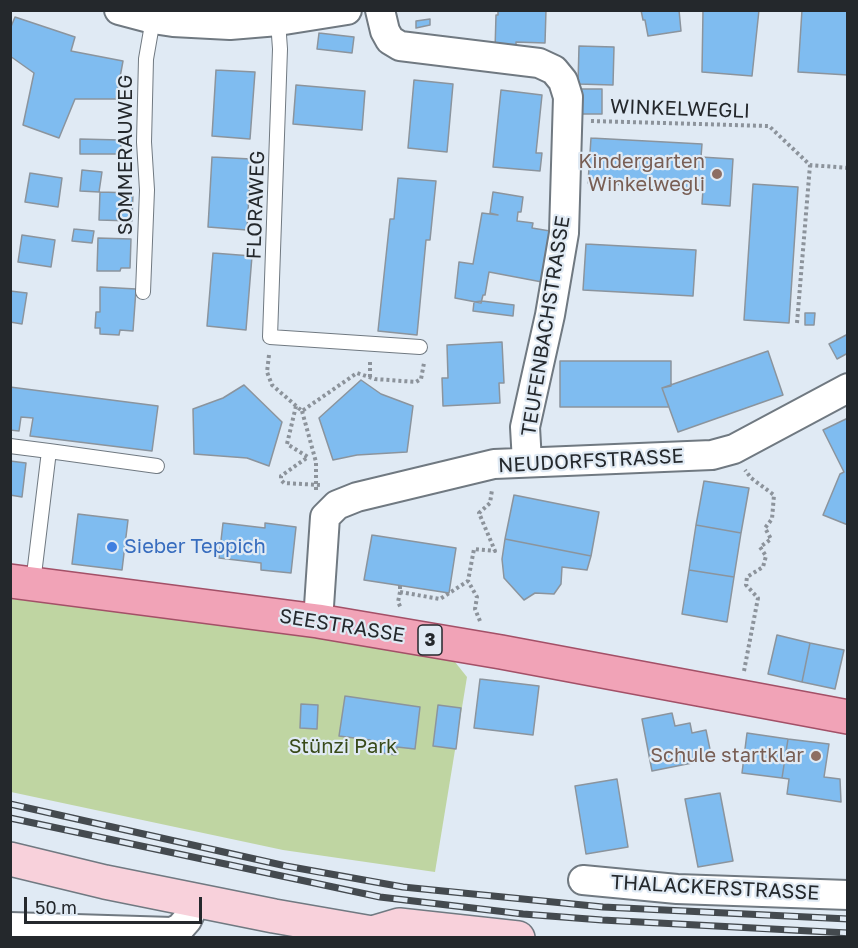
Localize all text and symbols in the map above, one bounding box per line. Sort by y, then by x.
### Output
street label: SOMMERAUWEG [114,75,138,235]
street label: WINKELWEGLI [610,95,750,123]
street label: FLORAWEG [242,150,270,260]
place label: Kindergarten Winkelwegli [578,150,705,197]
marker: Kindergarten Winkelwegli [710,167,724,181]
street label: TEUFENBACHSTRASSE [517,214,575,438]
street label: NEUDORFSTRASSE [498,444,684,478]
place label: Sieber Teppich [124,535,266,559]
marker: Sieber Teppich [105,540,119,554]
street label: SEESTRASSE [278,604,406,648]
road number: 3 [418,625,442,655]
park label: Stünzi Park [289,735,397,759]
place label: Schule startklar [650,744,804,768]
marker: Schule startklar [809,749,823,763]
street label: THALACKERSTRASSE [610,871,820,905]
scale bar [27,885,206,923]
text: 50 m [35,896,77,918]

